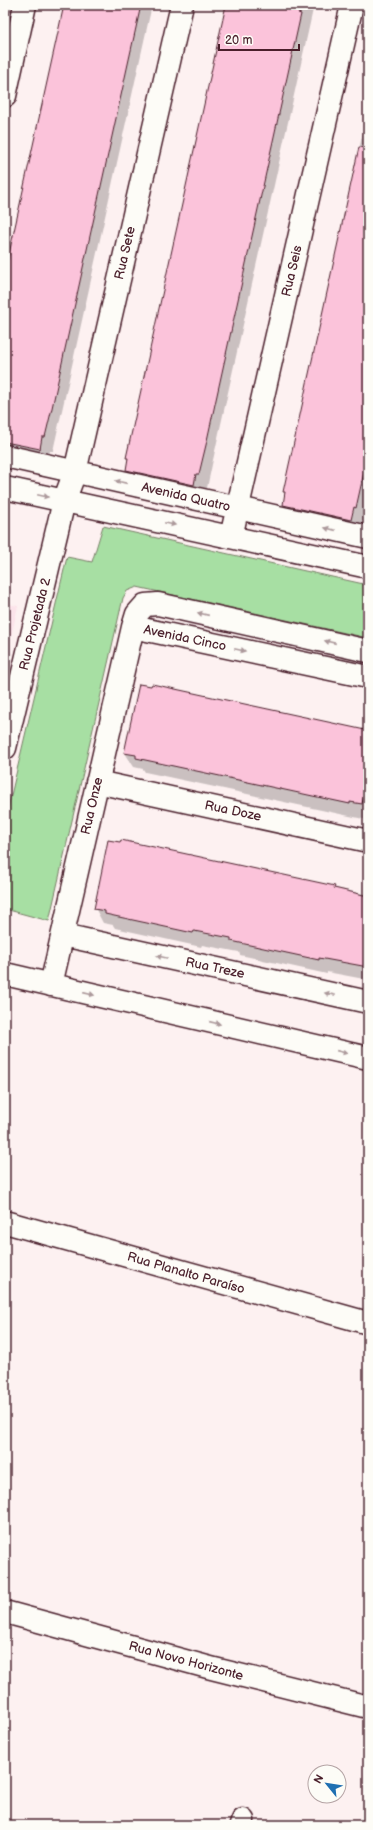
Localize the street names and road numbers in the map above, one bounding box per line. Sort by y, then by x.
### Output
street label: Rua Sete [111,225,139,281]
street label: Rua Seis [278,243,306,298]
street label: Avenida Quatro [140,479,232,515]
street label: Rua Projetada 2 [16,576,54,672]
street label: Avenida Cinco [142,621,228,655]
street label: Rua Onze [78,776,106,836]
street label: Rua Doze [203,797,263,825]
street label: Rua Treze [184,954,246,982]
street label: Rua Planalto Paraíso [125,1249,247,1297]
street label: Rua Novo Horizonte [127,1638,245,1684]

